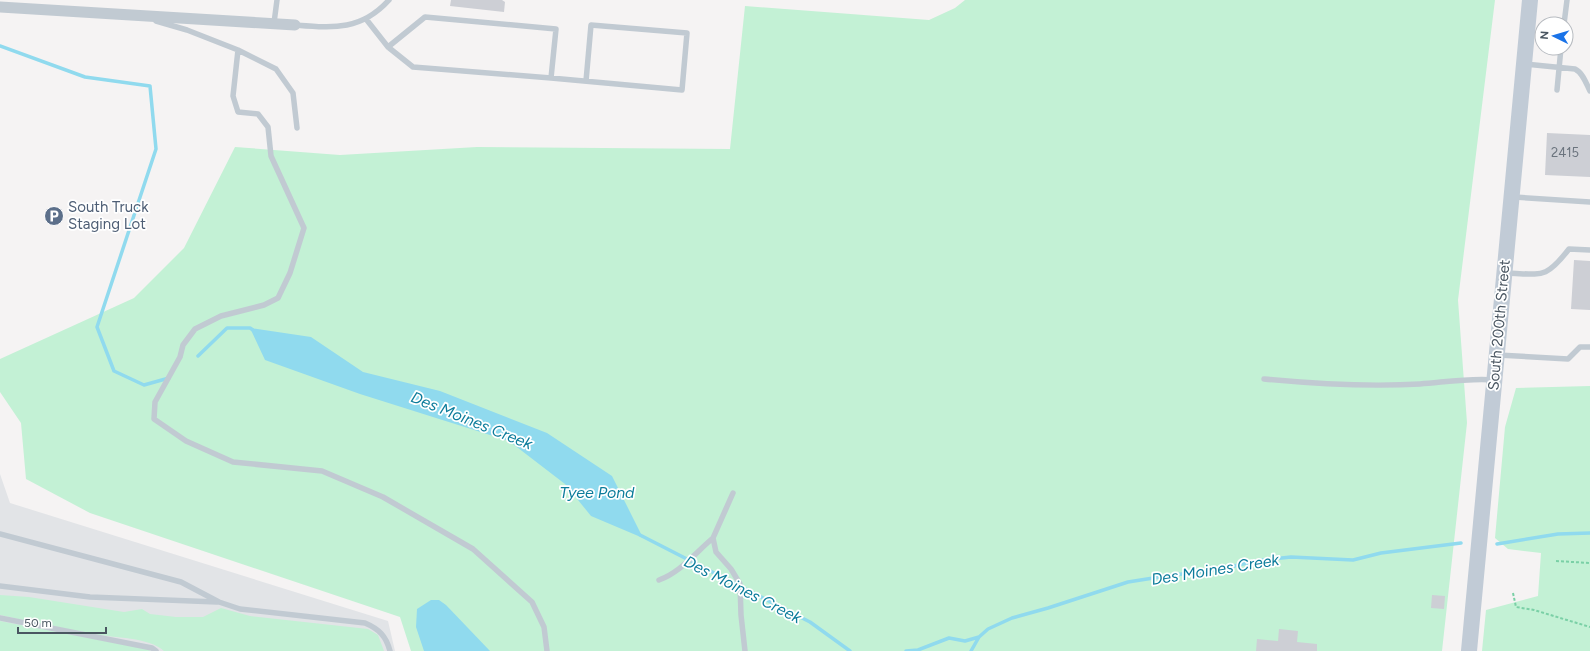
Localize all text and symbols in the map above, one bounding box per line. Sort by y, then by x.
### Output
north arrow [1534,16,1574,56]
text: N [1538,30,1551,40]
house number: 2415 [1551,145,1579,160]
place label: South Truck Staging Lot [68,198,149,233]
parking icon: South Truck Staging Lot [43,205,65,227]
street label: South 200th Street [1484,258,1514,391]
water label: Des Moines Creek [408,387,536,454]
water label: Tyee Pond [559,483,635,502]
water label: Des Moines Creek [1150,550,1282,589]
water label: Des Moines Creek [681,552,806,628]
scale bar [18,609,106,635]
text: 50 m [24,616,52,630]

